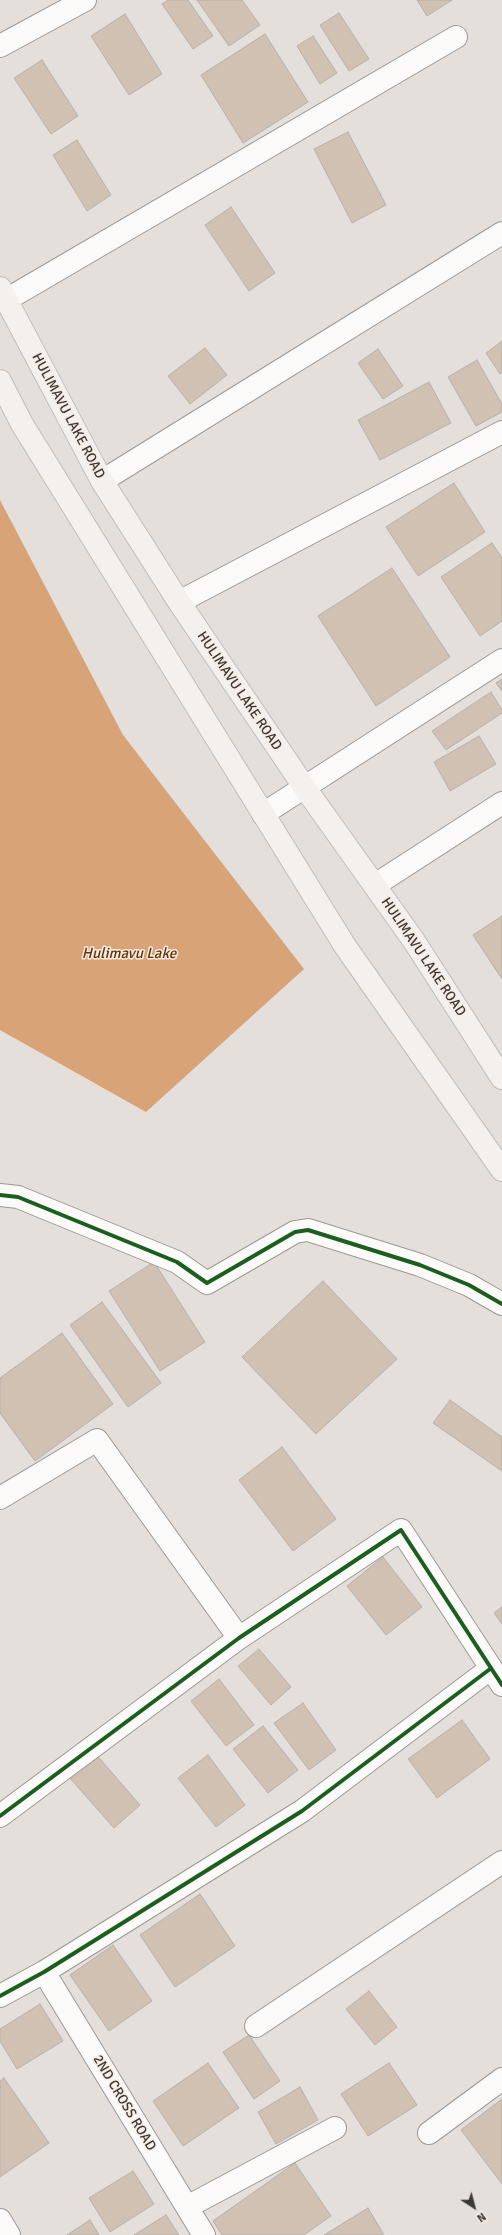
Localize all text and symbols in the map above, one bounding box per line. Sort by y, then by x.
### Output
street label: HULIMAVU LAKE ROAD [28,350,108,482]
street label: HULIMAVU LAKE ROAD [193,628,285,754]
street label: HULIMAVU LAKE ROAD [377,894,469,1020]
water label: Hulimavu Lake [82,945,176,963]
street label: 2ND CROSS ROAD [89,2052,159,2154]
north arrow [454,2187,494,2227]
text: N [474,2210,488,2225]

